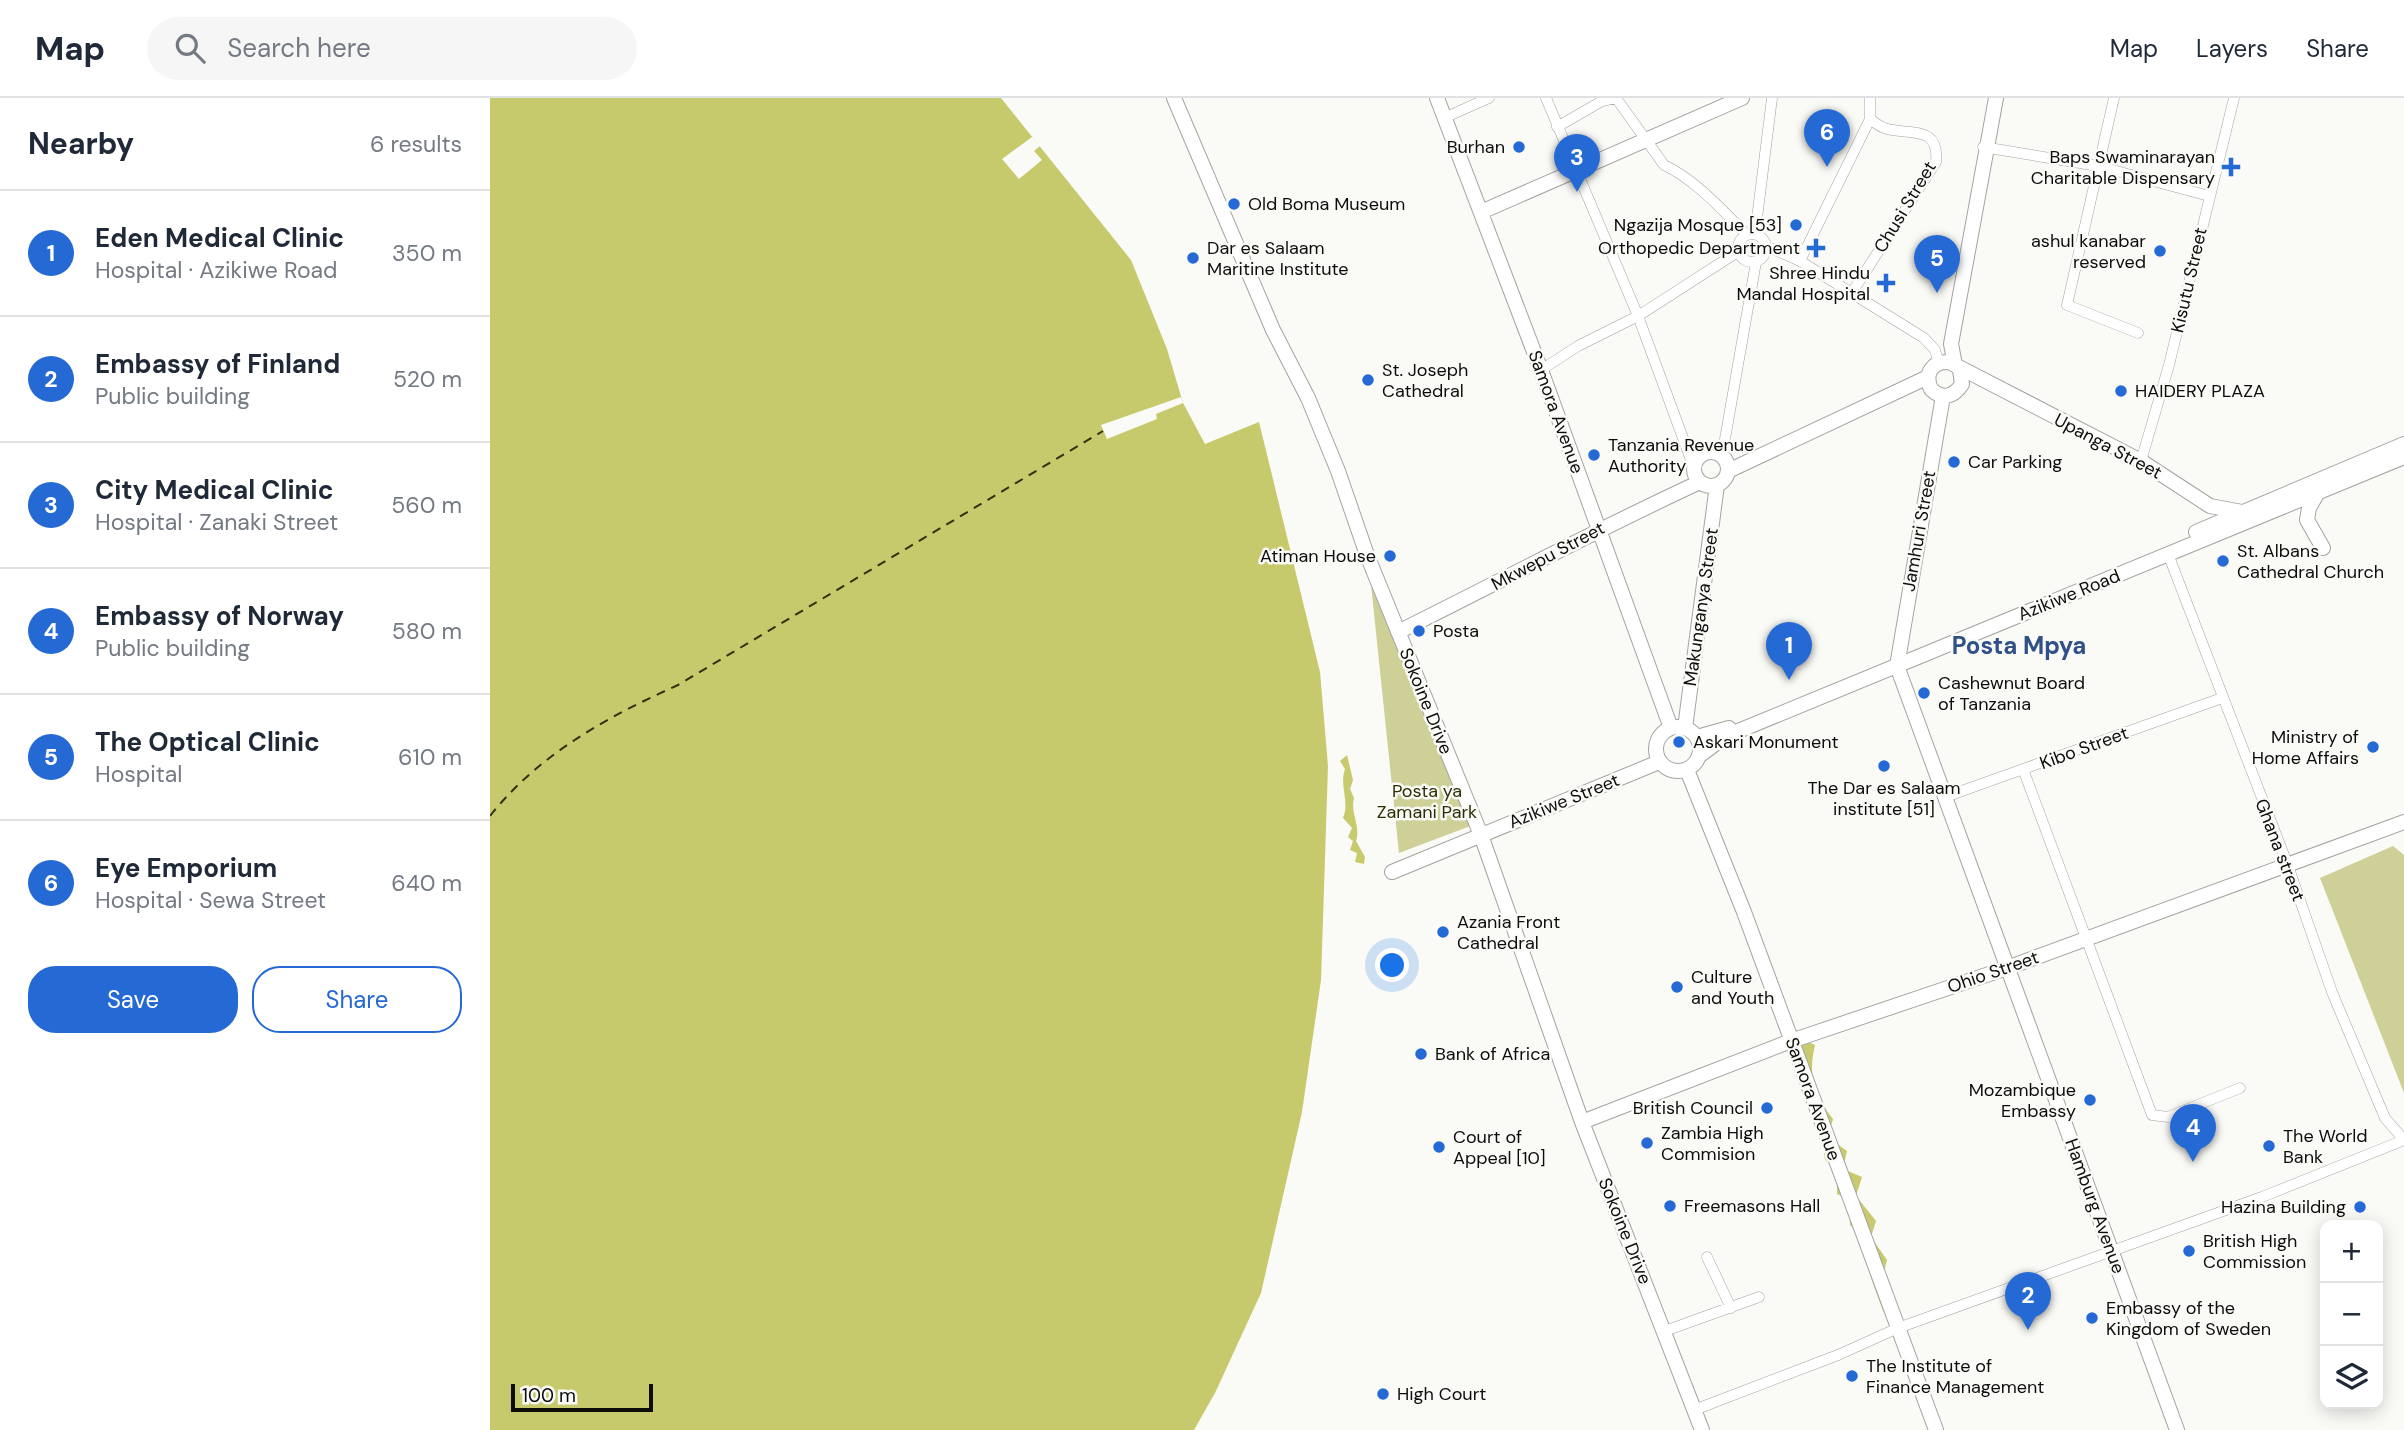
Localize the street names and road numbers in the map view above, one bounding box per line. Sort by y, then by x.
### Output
street label: Chusi Street [1868,157,1942,257]
street label: Kisutu Street [2165,225,2213,335]
street label: Samora Avenue [1523,347,1589,477]
street label: Upanga Street [2050,408,2166,484]
street label: Jamhuri Street [1897,469,1941,593]
street label: Mkwepu Street [1487,516,1609,596]
street label: Makunganya Street [1678,526,1724,688]
street label: Azikiwe Road [2014,564,2124,626]
street label: Sokoine Drive [1394,644,1458,758]
street label: Kibo Street [2036,721,2132,775]
street label: Azikiwe Street [1505,768,1623,834]
street label: Ghana street [2249,795,2311,905]
street label: Ohio Street [1944,945,2042,999]
street label: Samora Avenue [1780,1034,1846,1164]
street label: Hamburg Avenue [2059,1135,2131,1277]
street label: Sokoine Drive [1593,1174,1657,1288]

